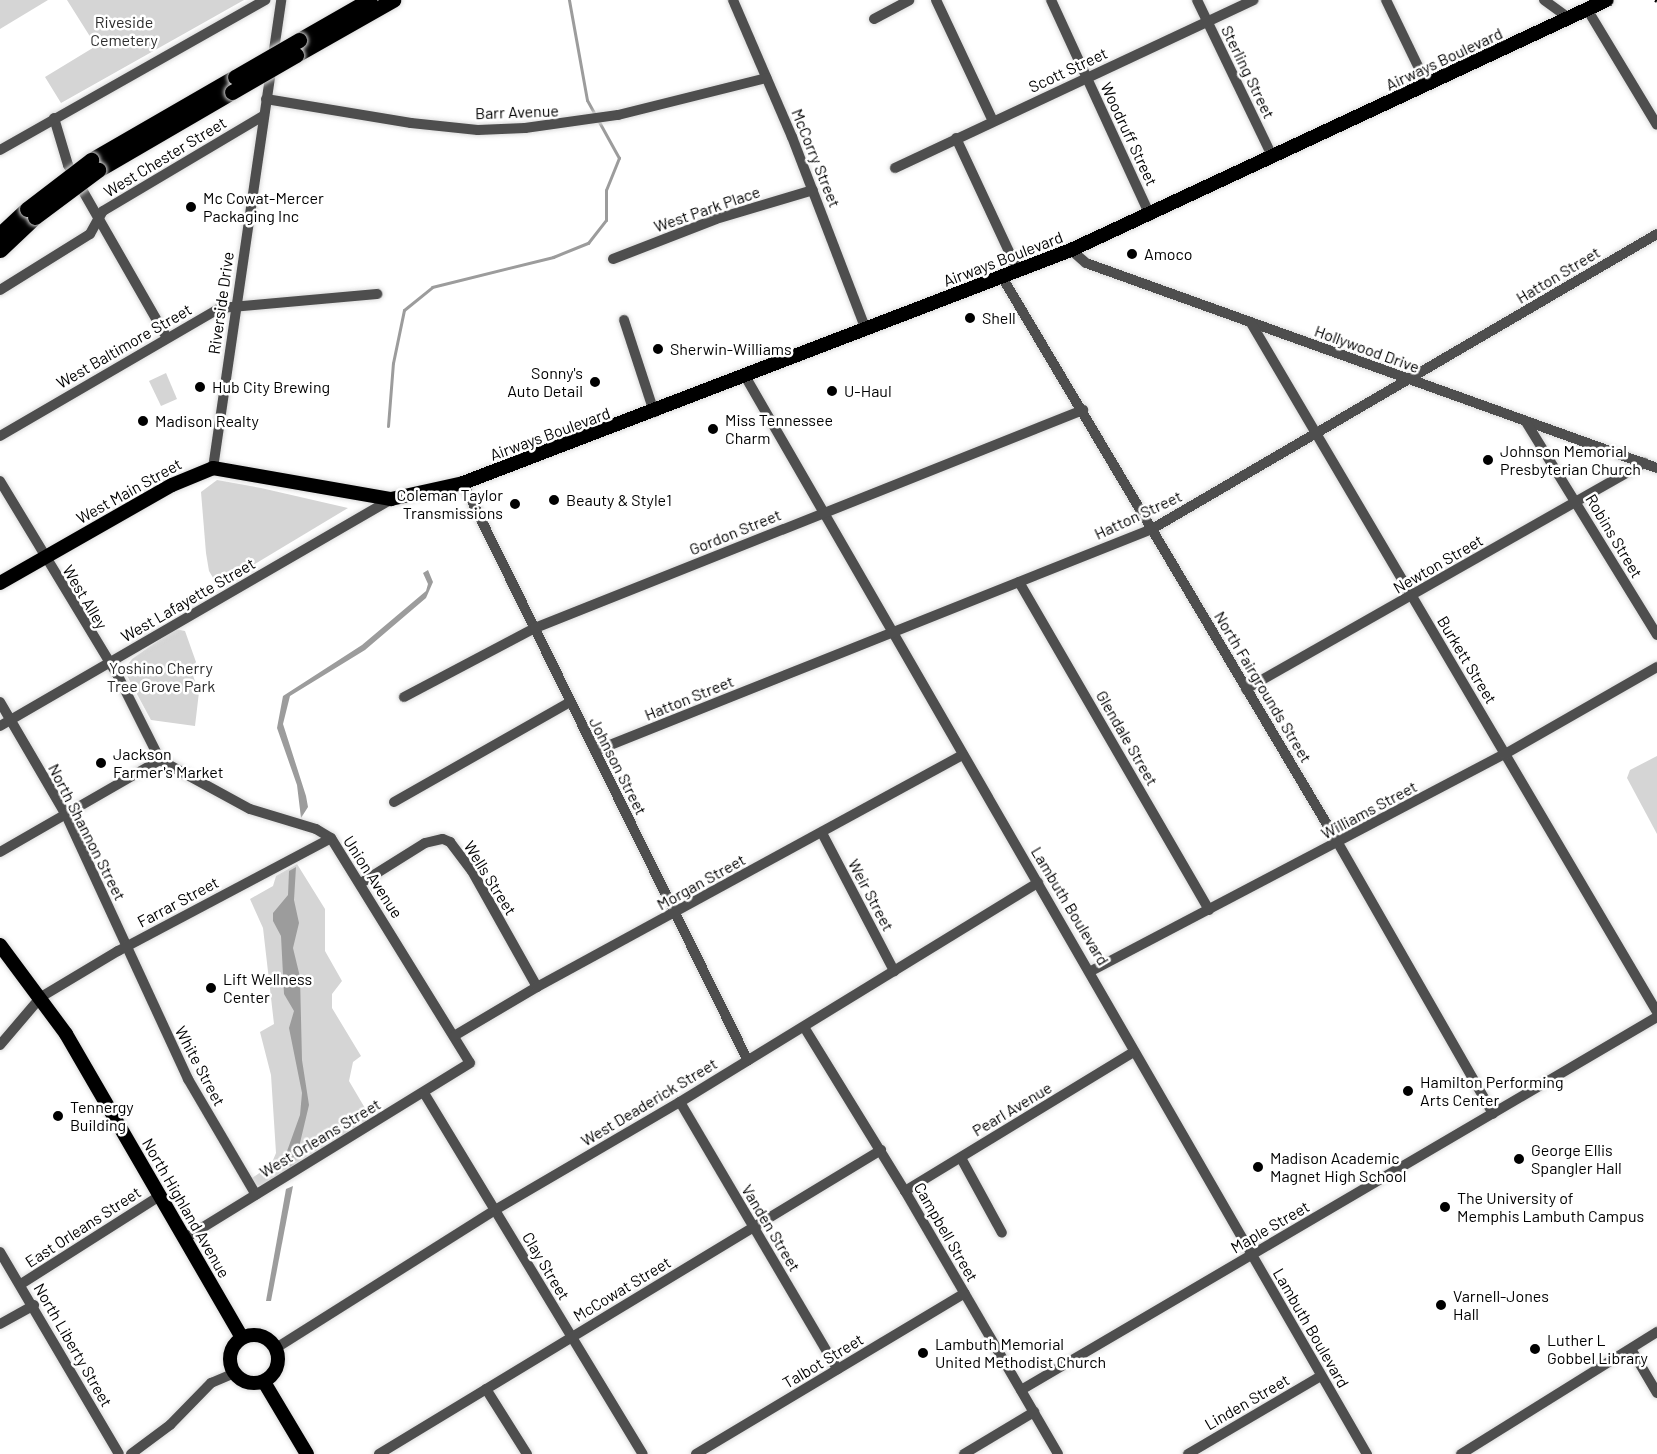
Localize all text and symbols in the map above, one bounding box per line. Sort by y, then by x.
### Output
park label: Riveside Cemetery [90,12,158,50]
street label: Sterling Street [1217,22,1279,122]
street label: Airways Boulevard [1383,24,1505,94]
street label: Scott Street [1026,43,1110,97]
street label: Woodruff Street [1097,79,1161,189]
street label: Barr Avenue [475,101,559,123]
street label: McCorry Street [788,106,844,210]
street label: West Chester Street [100,113,230,201]
street label: West Park Place [651,182,763,236]
place label: Mc Cowat-Mercer Packaging Inc [203,188,324,226]
marker: Mc Cowat-Mercer Packaging Inc [184,200,198,214]
street label: Airways Boulevard [940,227,1066,291]
street label: Hatton Street [1513,243,1603,307]
place label: Amoco [1144,244,1193,264]
marker: Amoco [1125,247,1139,261]
street label: Riverside Drive [204,250,238,356]
street label: West Baltimore Street [53,299,195,393]
place label: Shell [982,308,1016,328]
marker: Shell [963,311,977,325]
street label: Hollywood Drive [1312,321,1422,377]
place label: Sherwin-Williams [670,339,792,359]
marker: Sherwin-Williams [651,342,665,356]
place label: Sonny's Auto Detail [507,363,583,401]
marker: Sonny's Auto Detail [588,375,602,389]
place label: Hub City Brewing [212,377,330,397]
marker: Hub City Brewing [193,380,207,394]
place label: U-Haul [844,381,892,401]
marker: U-Haul [825,384,839,398]
street label: Airways Boulevard [487,403,613,465]
place label: Miss Tennessee Charm [725,410,833,448]
place label: Madison Realty [155,411,259,431]
marker: Madison Realty [136,414,150,428]
marker: Miss Tennessee Charm [706,422,720,436]
place label: Johnson Memorial Presbyterian Church [1500,441,1641,479]
marker: Johnson Memorial Presbyterian Church [1481,453,1495,467]
street label: West Main Street [73,454,185,528]
place label: Coleman Taylor Transmissions [397,485,503,523]
street label: Hatton Street [1091,486,1185,544]
place label: Beauty & Style1 [566,490,672,510]
street label: Robins Street [1581,491,1647,581]
marker: Beauty & Style1 [547,493,561,507]
marker: Coleman Taylor Transmissions [508,497,522,511]
street label: Gordon Street [686,505,784,559]
street label: Newton Street [1390,531,1486,597]
street label: West Lafayette Street [118,554,258,646]
street label: West Alley [58,562,112,632]
street label: North Fairgrounds Street [1210,608,1316,766]
street label: Burkett Street [1433,613,1501,707]
park label: Yoshino Cherry Tree Grove Park [107,658,215,696]
street label: Hatton Street [642,671,736,725]
street label: Glendale Street [1092,687,1162,789]
street label: Johnson Street [585,714,651,818]
place label: Jackson Farmer's Market [113,744,224,782]
marker: Jackson Farmer's Market [94,756,108,770]
street label: North Shannon Street [44,760,130,904]
street label: Williams Street [1318,777,1420,843]
street label: Union Avenue [339,832,407,922]
street label: Wells Street [460,837,520,919]
street label: Lambuth Boulevard [1027,843,1113,969]
street label: Morgan Street [653,850,749,914]
street label: Weir Street [844,856,898,934]
street label: Farrar Street [134,873,222,931]
place label: Lift Wellness Center [223,969,312,1007]
marker: Lift Wellness Center [204,981,218,995]
street label: White Street [171,1023,229,1109]
street label: West Deaderick Street [578,1054,720,1150]
place label: Hamilton Performing Arts Center [1420,1072,1564,1110]
street label: Pearl Avenue [969,1078,1055,1140]
marker: Hamilton Performing Arts Center [1401,1084,1415,1098]
street label: West Orleans Street [256,1094,384,1182]
place label: Tennergy Building [70,1097,134,1135]
marker: Tennergy Building [51,1109,65,1123]
street label: North Highland Avenue [138,1135,234,1281]
place label: George Ellis Spangler Hall [1531,1140,1622,1178]
place label: Madison Academic Magnet High School [1270,1148,1406,1186]
marker: George Ellis Spangler Hall [1512,1152,1526,1166]
marker: Madison Academic Magnet High School [1251,1160,1265,1174]
street label: Campbell Street [910,1179,982,1285]
street label: Vanden Street [738,1181,804,1275]
street label: East Orleans Street [22,1183,144,1271]
place label: The University of Memphis Lambuth Campus [1457,1188,1644,1226]
street label: Maple Street [1227,1197,1313,1257]
marker: The University of Memphis Lambuth Campus [1438,1200,1452,1214]
street label: Clay Street [518,1229,574,1303]
street label: McCowat Street [570,1252,674,1326]
street label: Lambuth Boulevard [1269,1265,1353,1391]
street label: North Liberty Street [30,1280,116,1410]
place label: Varnell-Jones Hall [1453,1286,1549,1324]
marker: Varnell-Jones Hall [1434,1298,1448,1312]
street label: Talbot Street [779,1329,867,1393]
place label: Luther L Gobbel Library [1547,1330,1648,1368]
place label: Lambuth Memorial United Methodist Church [935,1334,1106,1372]
marker: Luther L Gobbel Library [1528,1342,1542,1356]
marker: Lambuth Memorial United Methodist Church [916,1346,930,1360]
street label: Linden Street [1201,1370,1293,1434]

